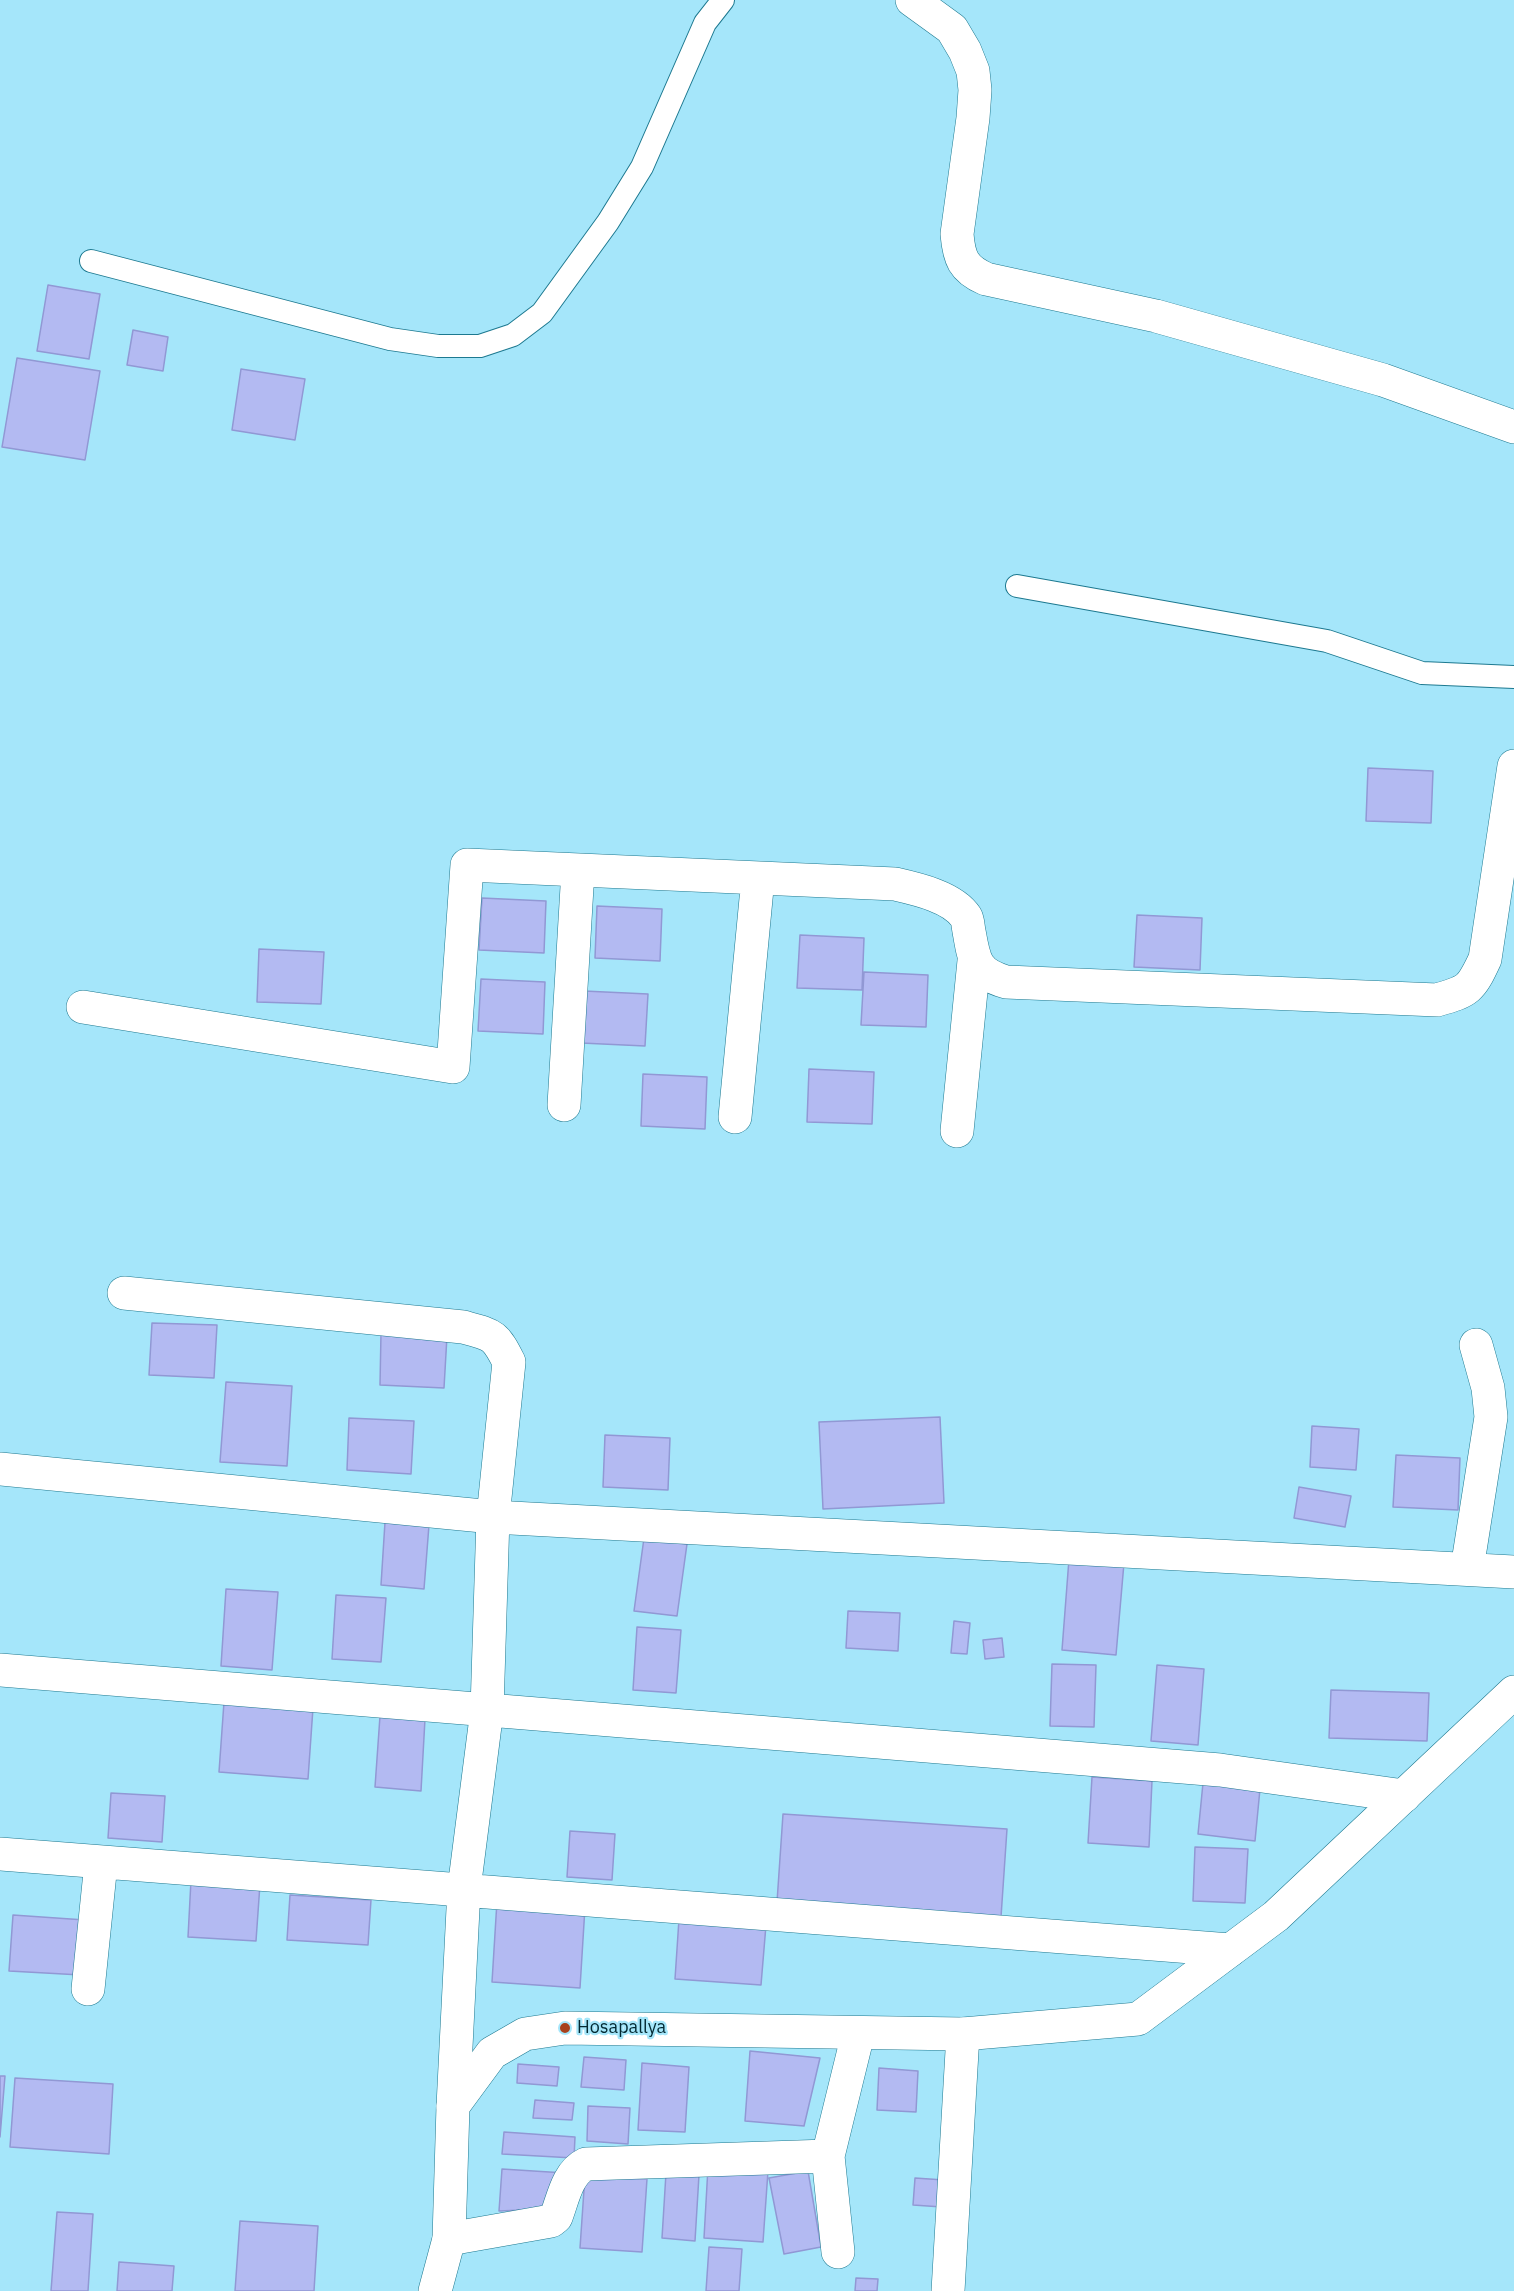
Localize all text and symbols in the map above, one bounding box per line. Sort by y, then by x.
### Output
place label: Hosapallya [577,2017,666,2039]
marker: Hosapallya [558,2021,572,2035]

